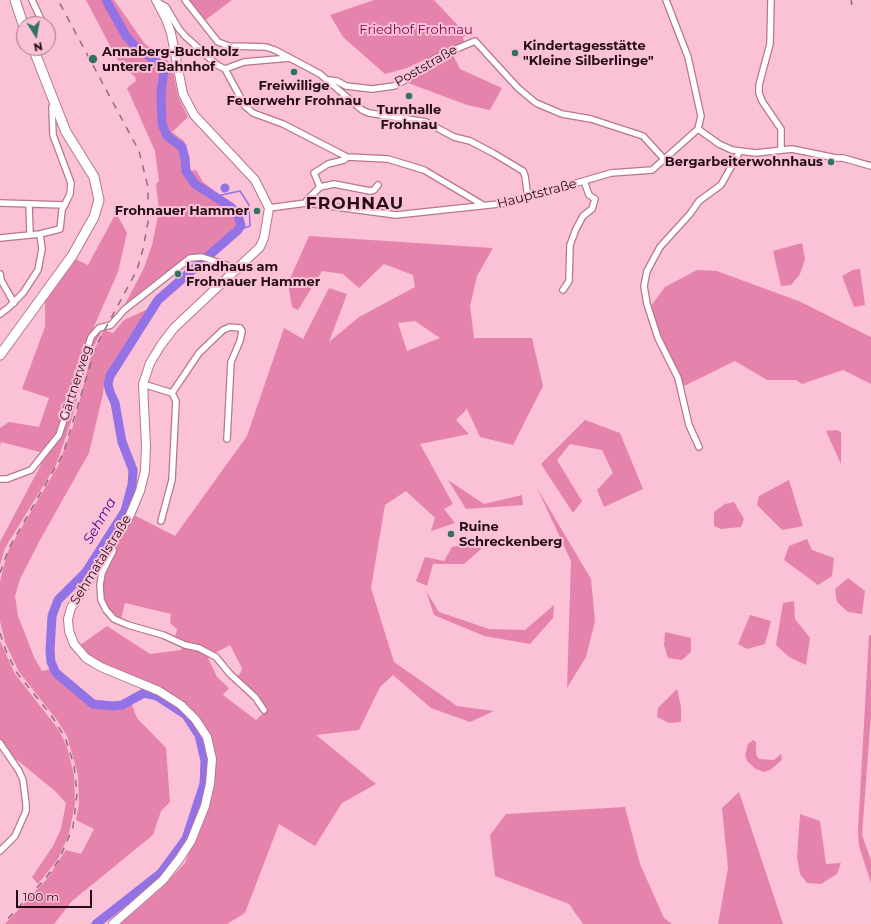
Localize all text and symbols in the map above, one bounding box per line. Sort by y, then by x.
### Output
north arrow [16,16,56,56]
park label: Friedhof Frohnau [359,22,473,38]
place label: Kindertagesstätte "Kleine Silberlinge" [523,38,654,69]
text: N [32,39,44,55]
street label: Poststraße [392,42,460,90]
place label: Annaberg-Buchholz unterer Bahnhof [102,44,239,75]
marker: Kindertagesstätte "Kleine Silberlinge" [510,48,520,58]
marker: Annaberg-Buchholz unterer Bahnhof [87,53,99,65]
marker: Freiwillige Feuerwehr Frohnau [289,67,299,77]
place label: Freiwillige Feuerwehr Frohnau [227,78,361,109]
marker: Turnhalle Frohnau [404,91,414,101]
place label: Turnhalle Frohnau [377,102,441,133]
place label: Bergarbeiterwohnhaus [665,154,823,170]
marker: Bergarbeiterwohnhaus [826,157,836,167]
street label: Hauptstraße [496,176,578,212]
district label: FROHNAU [306,194,404,214]
place label: Frohnauer Hammer [115,203,249,219]
marker: Frohnauer Hammer [252,206,262,216]
place label: Landhaus am Frohnauer Hammer [186,259,320,290]
marker: Landhaus am Frohnauer Hammer [173,269,183,279]
street label: Gärtnerweg [56,343,96,423]
water label: Sehma [80,495,120,547]
street label: Sehmatalstraße [67,512,135,608]
place label: Ruine Schreckenberg [459,519,562,550]
marker: Ruine Schreckenberg [446,529,456,539]
scale bar [18,882,94,908]
text: 100 m [23,889,59,904]

